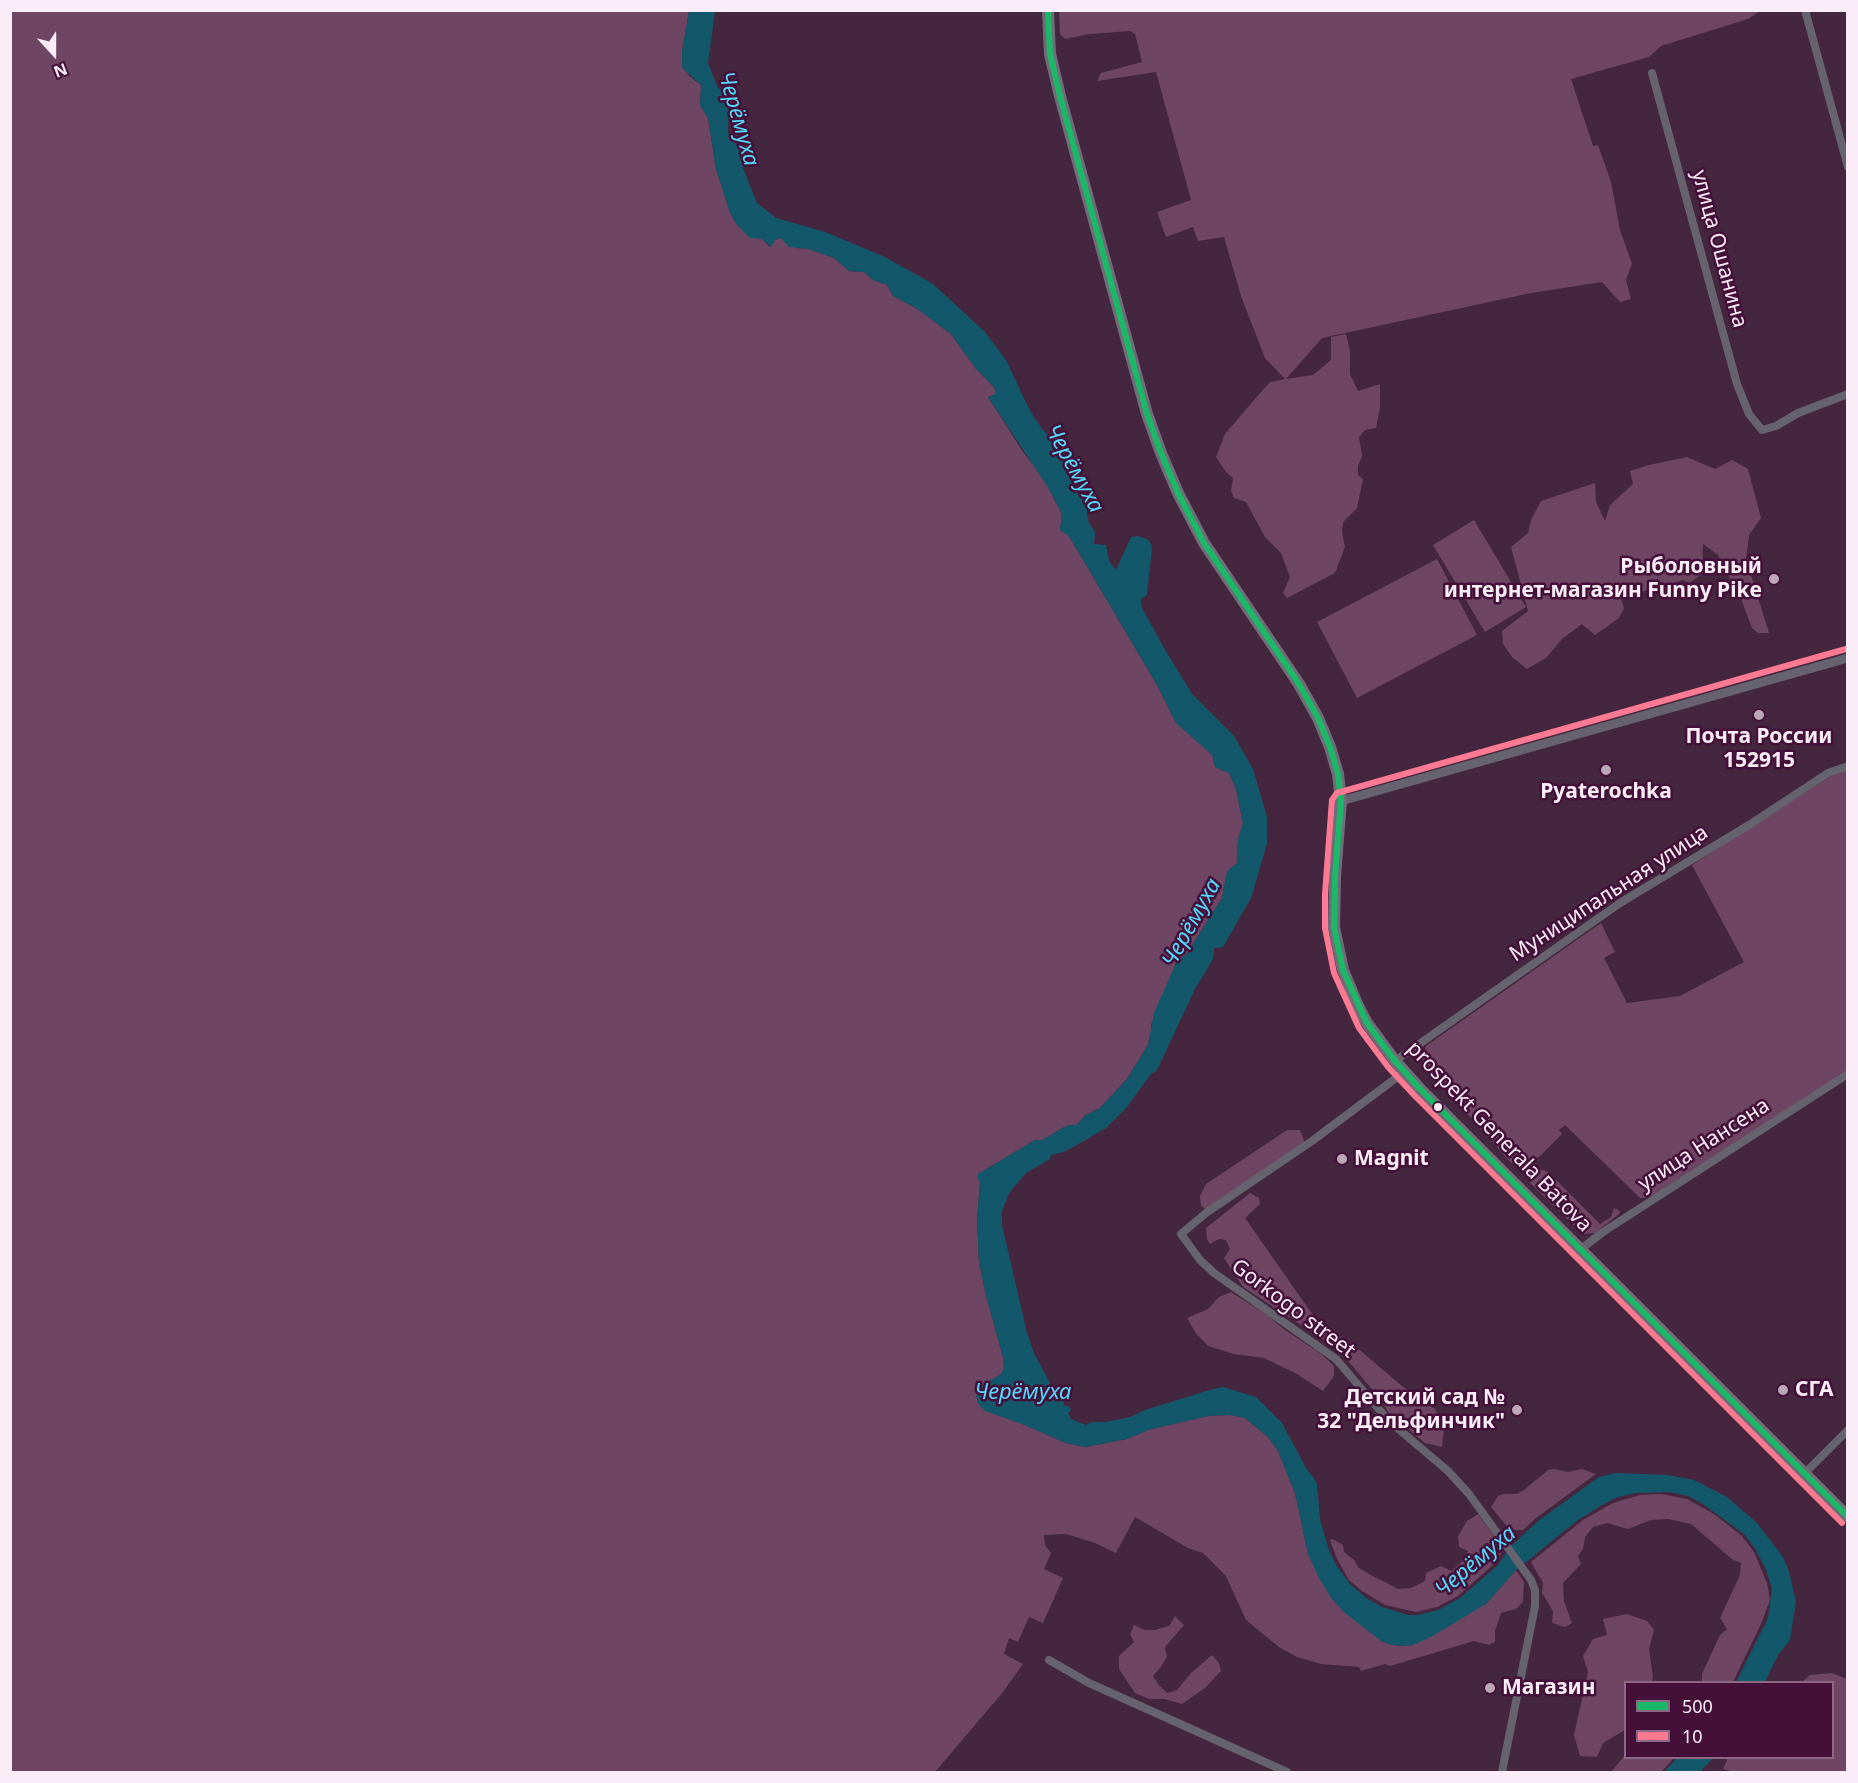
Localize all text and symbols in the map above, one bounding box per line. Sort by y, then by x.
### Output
north arrow [24,24,84,84]
text: N [50,58,70,83]
water label: Черёмуха [712,69,764,169]
street label: улица Ошанина [1686,168,1752,330]
water label: Черёмуха [1039,420,1109,518]
place label: Рыболовный интернет-магазин Funny Pike [1444,554,1762,604]
marker: Рыболовный интернет-магазин Funny Pike [1767,572,1781,586]
marker: Почта России 152915 [1752,708,1766,722]
place label: Почта России 152915 [1686,724,1832,774]
marker: Pyaterochka [1599,763,1613,777]
place label: Pyaterochka [1540,779,1672,805]
street label: Муниципальная улица [1505,820,1713,968]
water label: Черёмуха [1157,874,1227,972]
street label: prospekt Generala Batova [1401,1036,1597,1238]
street label: улица Нансена [1634,1093,1774,1197]
unlabelled marker [1432,1101,1444,1113]
place label: Magnit [1354,1146,1429,1172]
marker: Magnit [1335,1152,1349,1166]
street label: Gorkogo street [1226,1254,1360,1364]
place label: СГА [1795,1377,1833,1403]
water label: Черёмуха [974,1380,1072,1406]
marker: СГА [1776,1383,1790,1397]
place label: Детский сад № 32 "Дельфинчик" [1317,1385,1505,1435]
marker: Детский сад № 32 "Дельфинчик" [1510,1403,1524,1417]
water label: Черёмуха [1430,1521,1522,1603]
place label: Магазин [1502,1675,1596,1701]
marker: Магазин [1483,1681,1497,1695]
legend [1624,1681,1834,1759]
text: 500 [1682,1694,1713,1718]
text: 10 [1682,1724,1703,1748]

